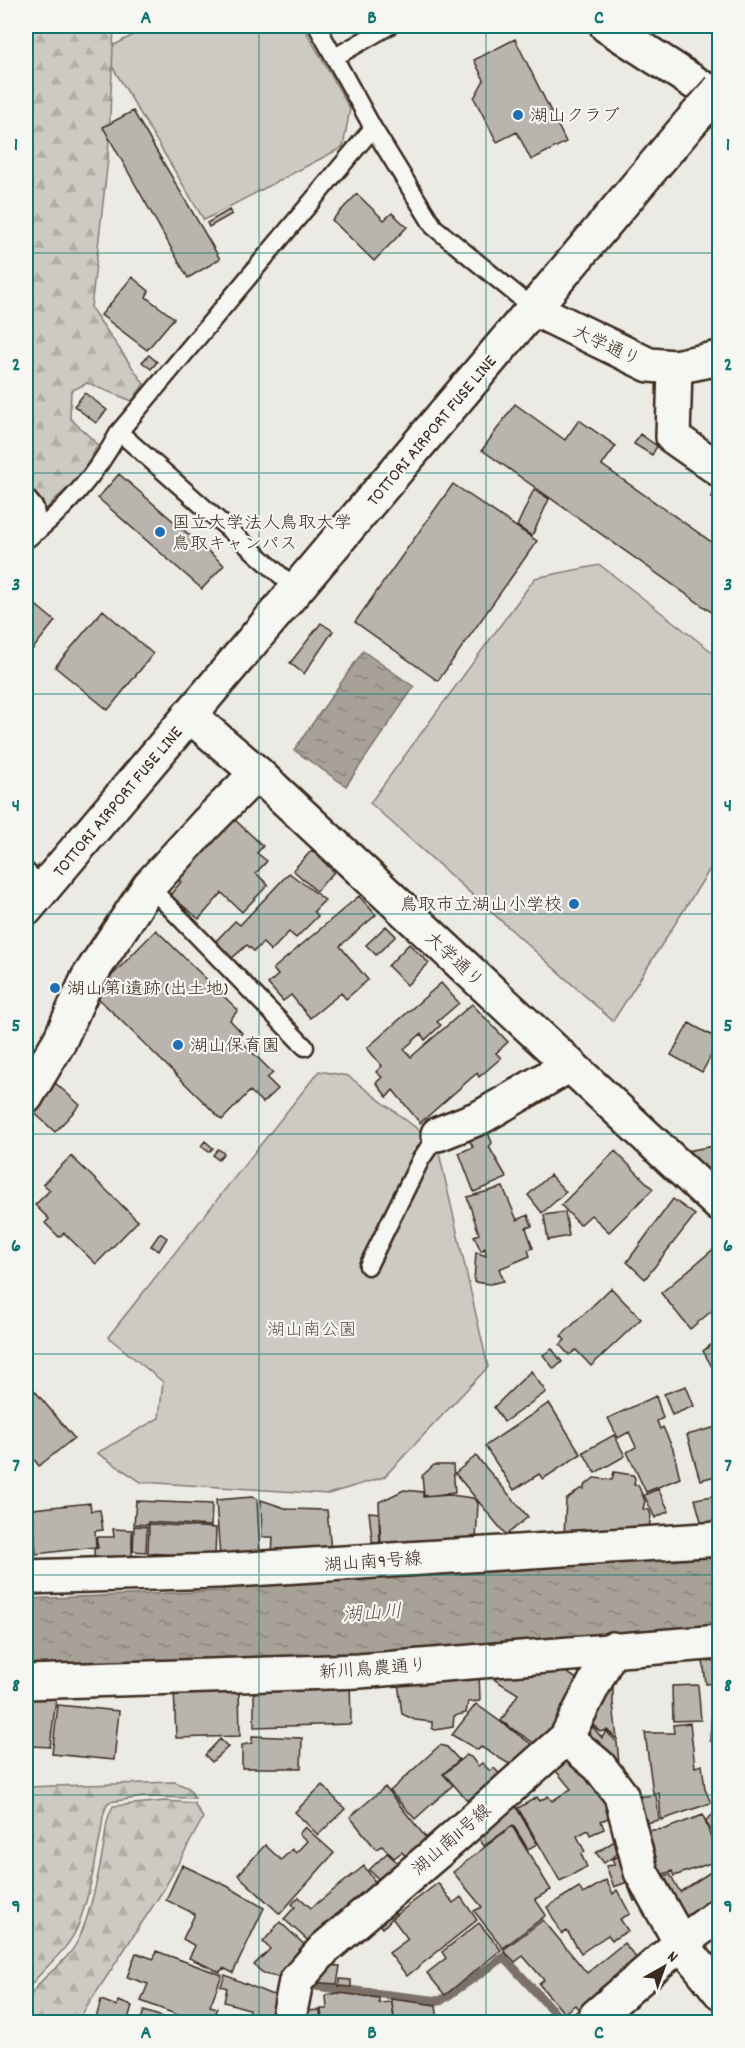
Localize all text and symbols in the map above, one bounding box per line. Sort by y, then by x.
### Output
text: A [141,5,152,33]
text: B [367,5,377,33]
text: C [594,5,604,33]
place label: 湖山クラブ [530,105,620,130]
marker: 湖山クラブ [511,108,525,122]
text: 1 [14,132,18,160]
text: 1 [726,132,730,160]
street label: 大学通り [568,321,644,374]
street label: TOTTORI AIRPORT FUSE LINE [362,351,504,513]
text: 2 [12,352,20,380]
text: 2 [724,352,732,380]
place label: 国立大学法人鳥取大学 鳥取キャンパス [172,512,352,558]
marker: 国立大学法人鳥取大学 鳥取キャンパス [153,525,167,539]
text: 3 [12,572,20,600]
text: 3 [724,572,732,600]
street label: TOTTORI AIRPORT FUSE LINE [48,722,190,884]
text: 4 [12,793,20,821]
text: 4 [724,793,732,821]
place label: 鳥取市立湖山小学校 [400,894,562,919]
marker: 鳥取市立湖山小学校 [567,897,581,911]
street label: 大学通り [418,927,488,995]
place label: 湖山第1遺跡 (出土地) [67,978,228,1003]
marker: 湖山第1遺跡 (出土地) [48,981,62,995]
text: 5 [11,1013,21,1041]
text: 5 [723,1013,733,1041]
place label: 湖山保育園 [190,1035,280,1060]
marker: 湖山保育園 [171,1038,185,1052]
text: 6 [11,1233,21,1261]
text: 6 [723,1233,733,1261]
park label: 湖山南公園 [267,1319,357,1344]
text: 7 [12,1453,20,1481]
text: 7 [724,1453,732,1481]
street label: 湖山南9号線 [323,1548,423,1579]
water label: 湖山川 [341,1599,403,1631]
street label: 新川鳥農通り [318,1654,428,1687]
text: 8 [12,1673,20,1701]
text: 8 [724,1673,732,1701]
street label: 湖山南11号線 [407,1799,498,1882]
text: 9 [11,1894,21,1922]
text: 9 [723,1894,733,1922]
north arrow [634,1937,694,1997]
text: N [662,1946,683,1969]
text: A [141,2020,152,2048]
text: B [367,2020,377,2048]
text: C [594,2020,604,2048]

